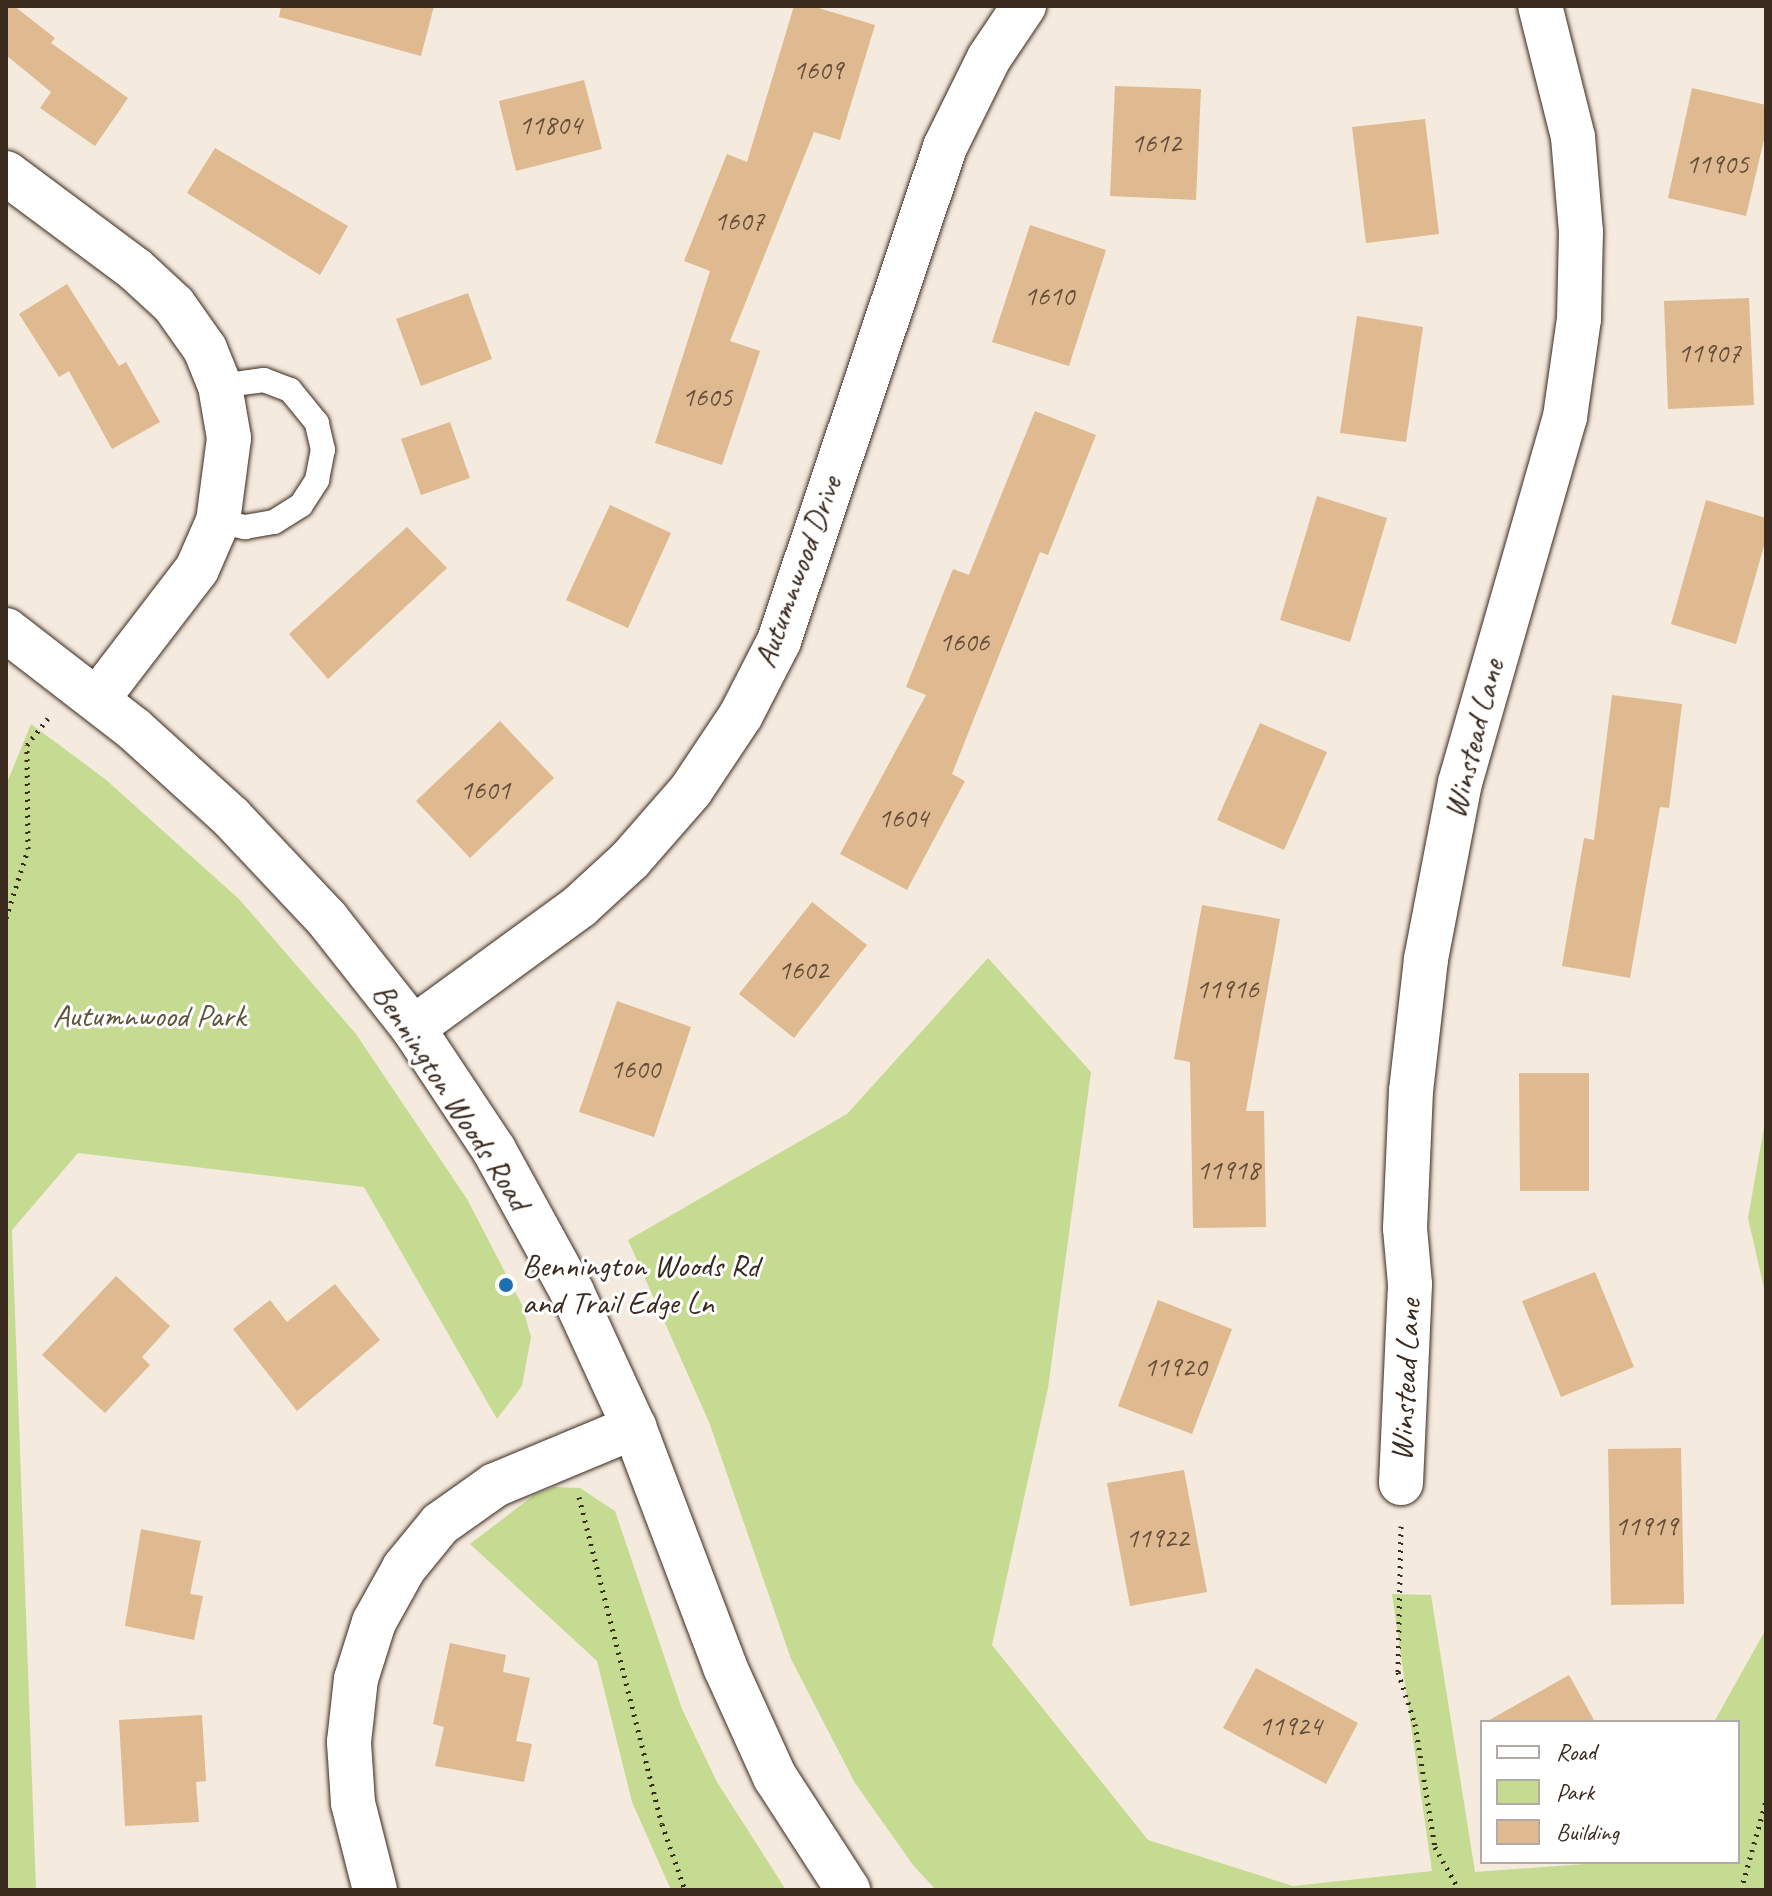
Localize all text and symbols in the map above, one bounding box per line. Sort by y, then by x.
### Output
house number: 1609 [793,53,843,87]
house number: 11804 [519,108,581,142]
house number: 1612 [1131,126,1181,160]
house number: 11905 [1686,147,1748,181]
house number: 1607 [714,204,764,238]
house number: 1610 [1024,279,1074,313]
house number: 11907 [1678,336,1740,370]
house number: 1605 [682,380,732,414]
street label: Autumnwood Drive [746,471,850,673]
house number: 1606 [939,625,989,659]
street label: Winstead Lane [1436,656,1512,822]
house number: 1601 [460,773,510,807]
house number: 1604 [878,801,928,835]
house number: 1602 [778,953,828,987]
house number: 11916 [1196,972,1258,1006]
street label: Bennington Woods Road [364,977,538,1217]
park label: Autumnwood Park [52,997,246,1035]
house number: 1600 [610,1052,660,1086]
house number: 11918 [1197,1153,1259,1187]
place label: Bennington Woods Rd and Trail Edge Ln [522,1248,760,1323]
marker: Bennington Woods Rd and Trail Edge Ln [497,1276,515,1294]
street label: Winstead Lane [1383,1298,1429,1462]
house number: 11920 [1144,1350,1206,1384]
house number: 11919 [1615,1509,1677,1543]
house number: 11922 [1126,1521,1188,1555]
house number: 11924 [1259,1709,1321,1743]
legend [1480,1720,1740,1864]
text: Road [1556,1737,1596,1767]
text: Park [1556,1777,1594,1807]
text: Building [1556,1817,1619,1847]

